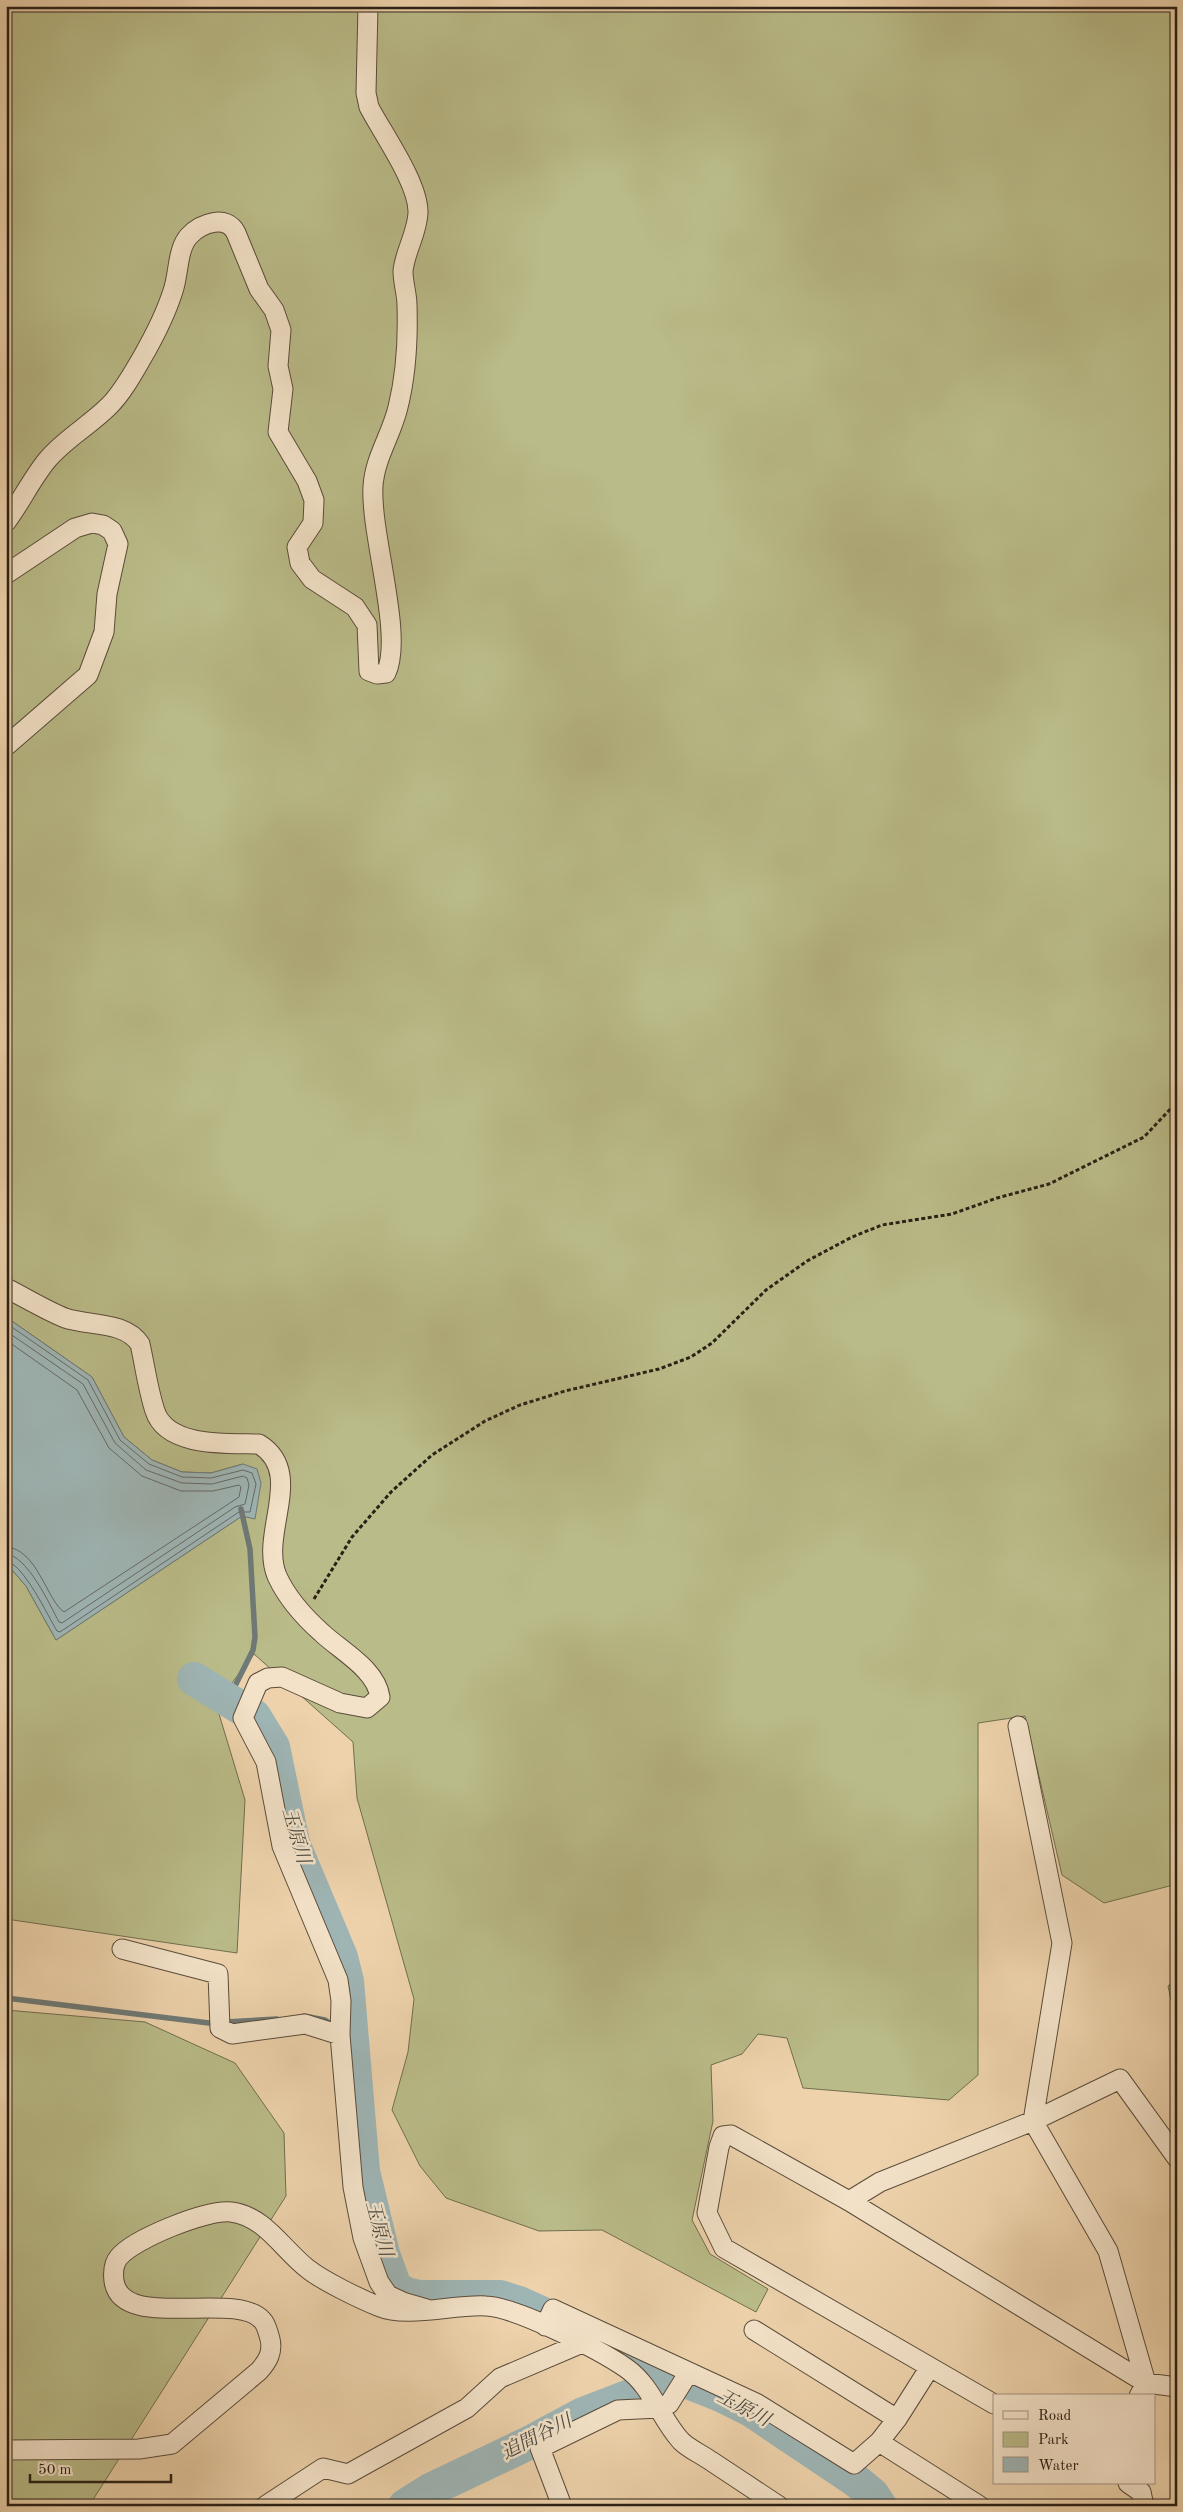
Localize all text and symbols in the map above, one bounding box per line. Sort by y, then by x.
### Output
water label: 玉原川 [278,1805,314,1868]
water label: 玉原川 [361,2198,397,2261]
water label: 玉原川 [713,2385,775,2432]
legend [993,2394,1156,2484]
text: Road [1038,2409,1072,2424]
water label: 追間谷川 [498,2410,577,2464]
text: Park [1038,2433,1069,2448]
scale bar [30,2452,171,2484]
text: Water [1038,2459,1079,2474]
text: 50 m [38,2463,72,2478]

